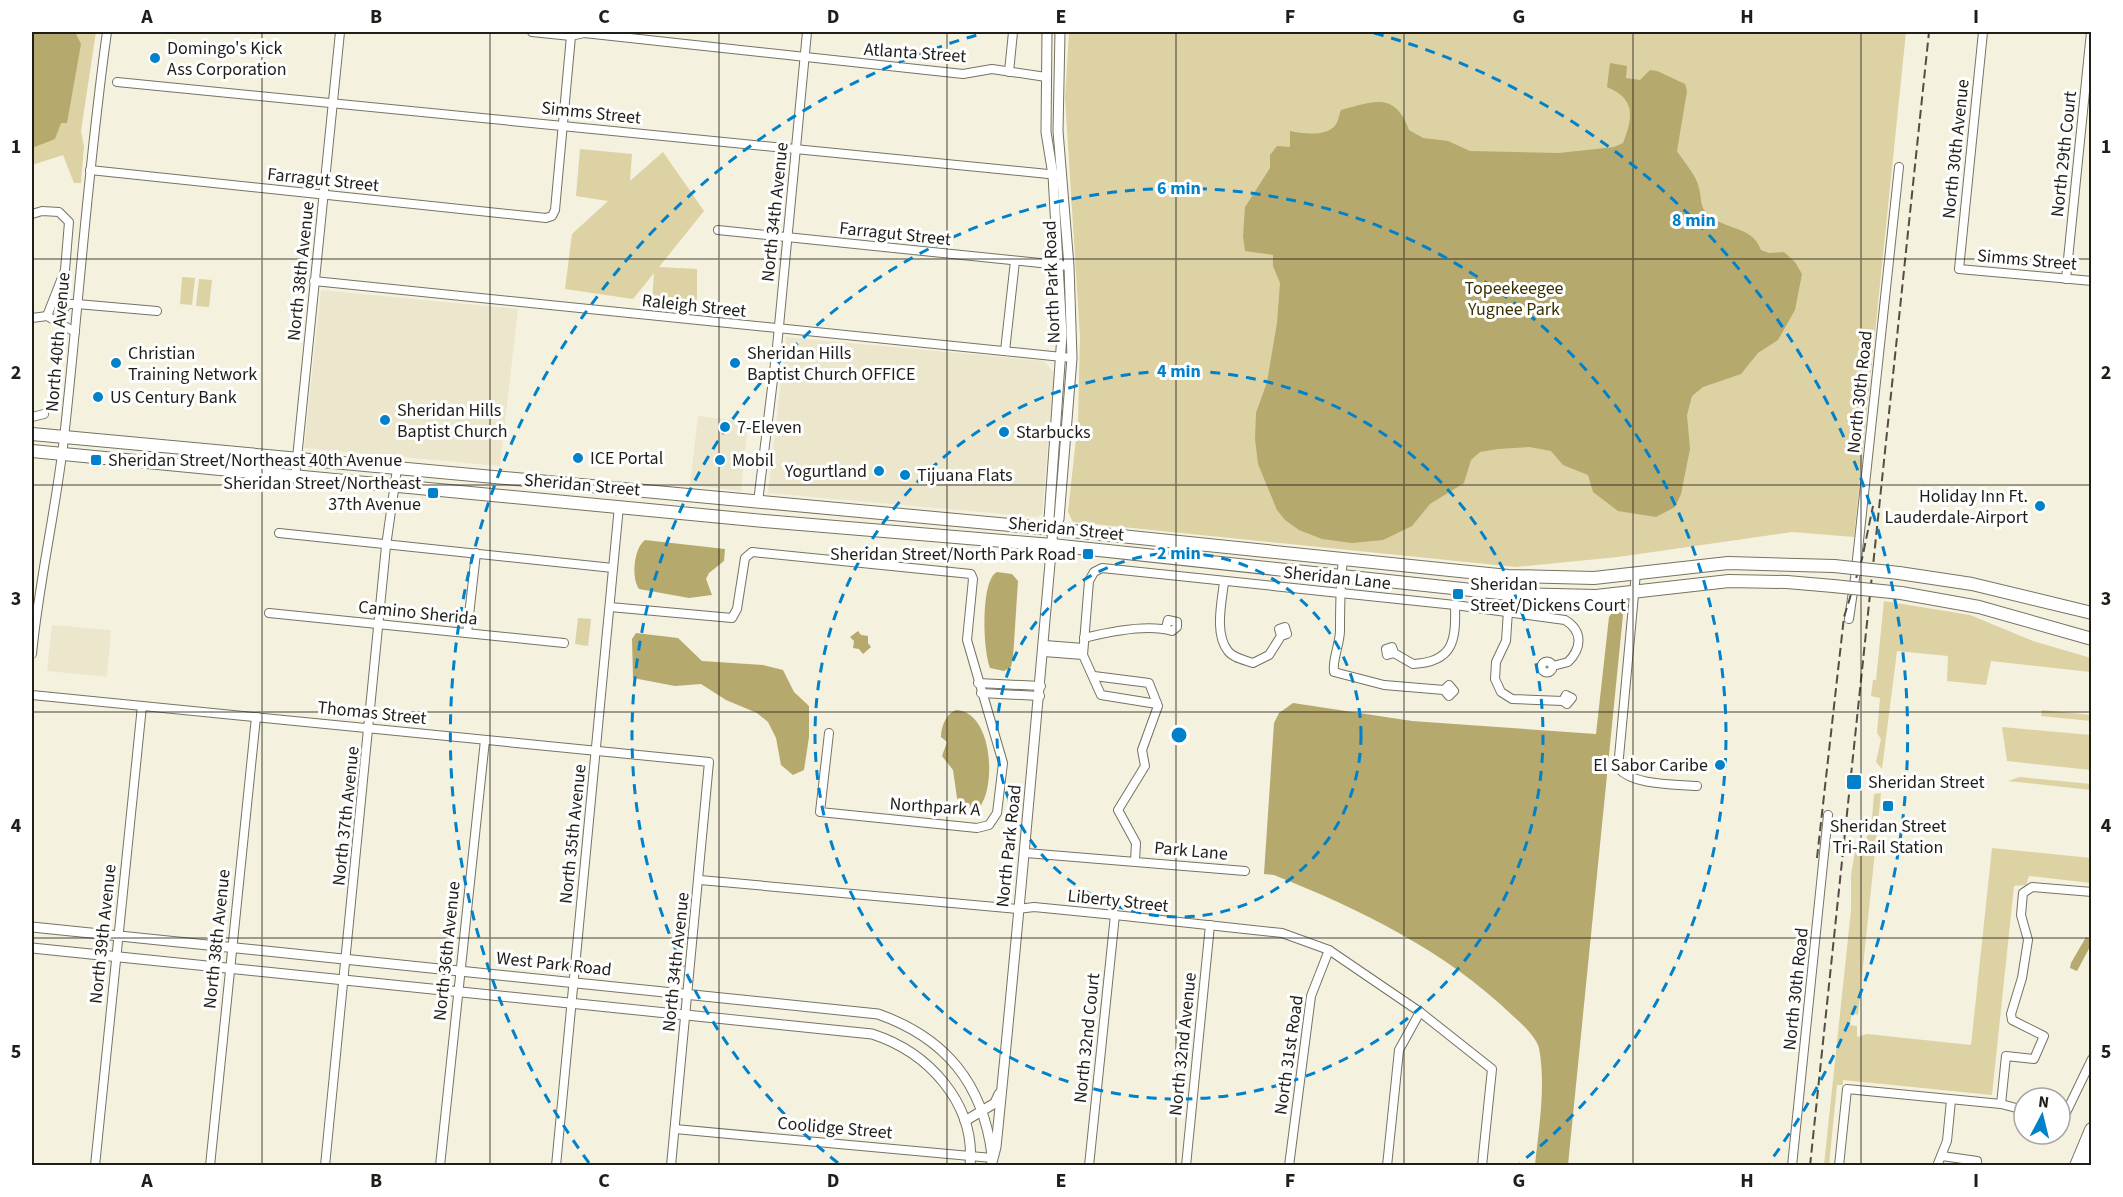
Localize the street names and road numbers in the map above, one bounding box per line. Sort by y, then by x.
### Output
street label: Atlanta Street [863,37,967,69]
street label: North 30th Avenue [1936,78,1976,220]
street label: North 29th Court [2045,90,2083,218]
street label: Simms Street [540,95,642,131]
street label: North 34th Avenue [755,141,795,283]
street label: Farragut Street [266,162,380,198]
street label: North 38th Avenue [281,200,321,342]
street label: Farragut Street [838,216,952,252]
street label: North Park Road [1037,220,1067,344]
street label: Simms Street [1976,243,2078,277]
street label: North 40th Avenue [39,271,77,413]
street label: Raleigh Street [641,288,747,324]
street label: North 30th Road [1841,329,1879,455]
street label: Sheridan Street [523,467,641,503]
street label: Sheridan Street [1007,510,1125,548]
street label: Sheridan Lane [1282,560,1392,596]
street label: Camino Sherida [357,594,479,632]
street label: Thomas Street [316,695,428,731]
street label: North 37th Avenue [326,745,366,887]
street label: North 35th Avenue [553,763,593,905]
street label: North Park Road [990,784,1028,908]
street label: Northpark A [889,791,981,823]
street label: Park Lane [1153,835,1229,867]
street label: North 39th Avenue [83,863,123,1005]
street label: North 38th Avenue [197,868,237,1010]
street label: North 36th Avenue [427,880,467,1022]
street label: Liberty Street [1066,883,1170,919]
street label: North 34th Avenue [656,891,696,1033]
street label: North 30th Road [1777,926,1815,1052]
street label: West Park Road [495,946,613,982]
street label: North 32nd Avenue [1163,971,1203,1117]
street label: North 32nd Court [1068,972,1106,1104]
street label: North 31st Road [1268,994,1310,1116]
street label: Coolidge Street [777,1111,893,1145]

